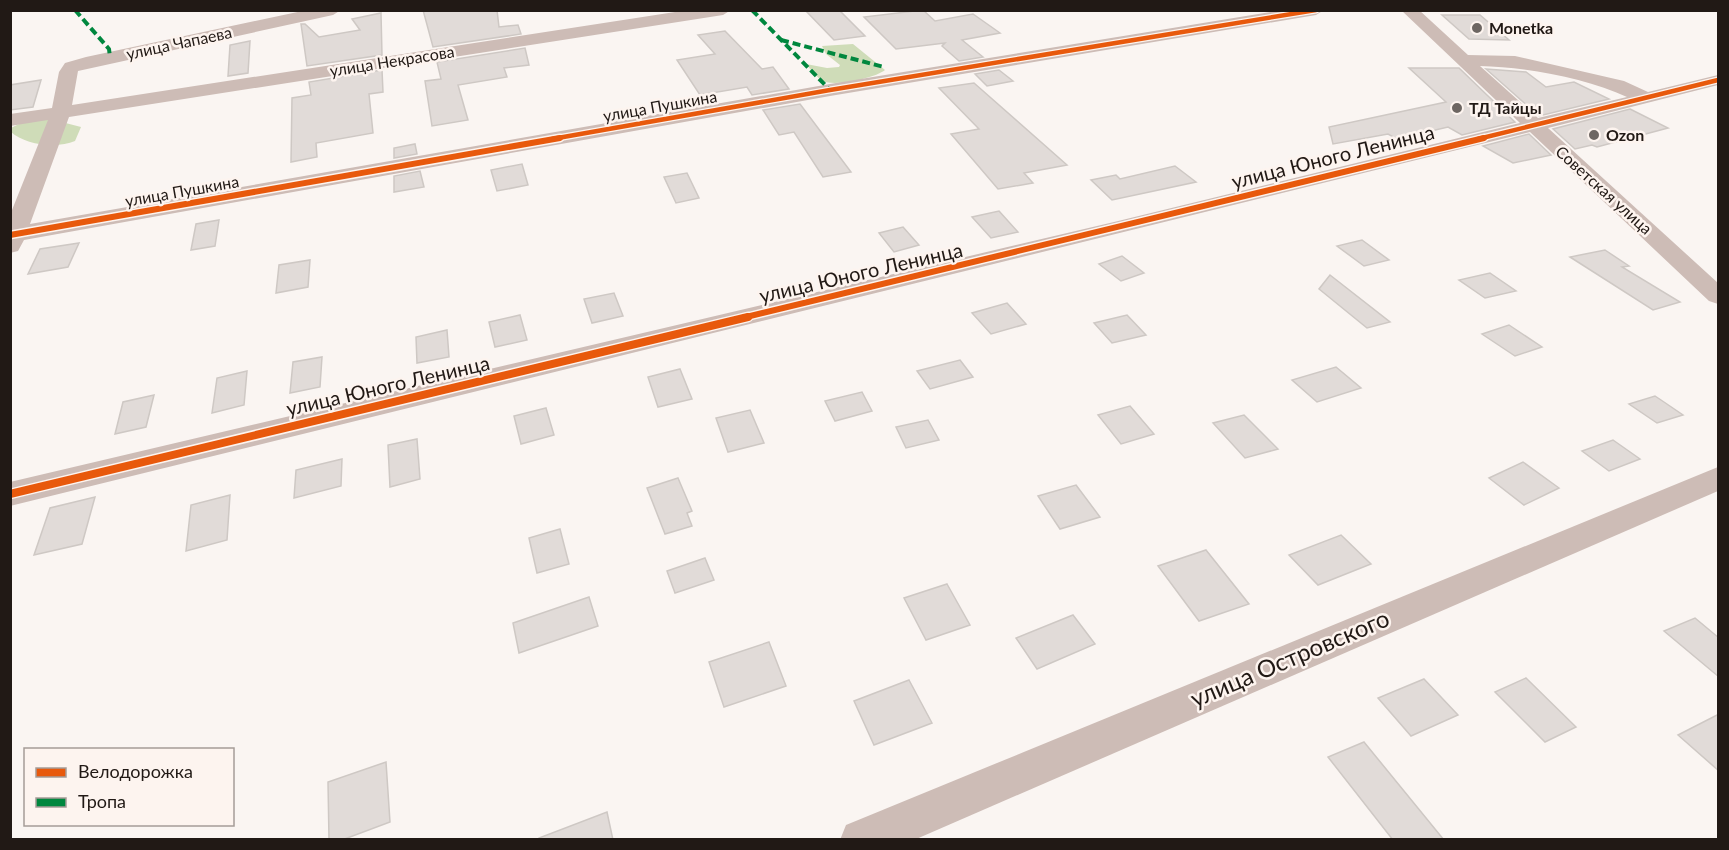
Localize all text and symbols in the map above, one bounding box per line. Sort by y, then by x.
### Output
place label: Monetka [1489,18,1553,37]
marker: Monetka [1470,21,1484,35]
street label: улица Чапаева [124,22,233,63]
street label: улица Некрасова [328,41,456,80]
street label: улица Пушкина [602,86,718,125]
place label: ТД Тайцы [1469,98,1542,117]
marker: ТД Тайцы [1450,101,1464,115]
street label: улица Юного Ленинца [1229,119,1437,193]
place label: Ozon [1606,125,1644,144]
marker: Ozon [1587,128,1601,142]
street label: Советская улица [1552,141,1656,238]
street label: улица Пушкина [124,171,240,210]
street label: улица Юного Ленинца [757,237,965,307]
street label: улица Юного Ленинца [284,350,492,420]
street label: улица Островского [1186,603,1393,713]
legend [24,748,234,826]
text: Велодорожка [78,760,193,782]
text: Тропа [78,790,126,812]

